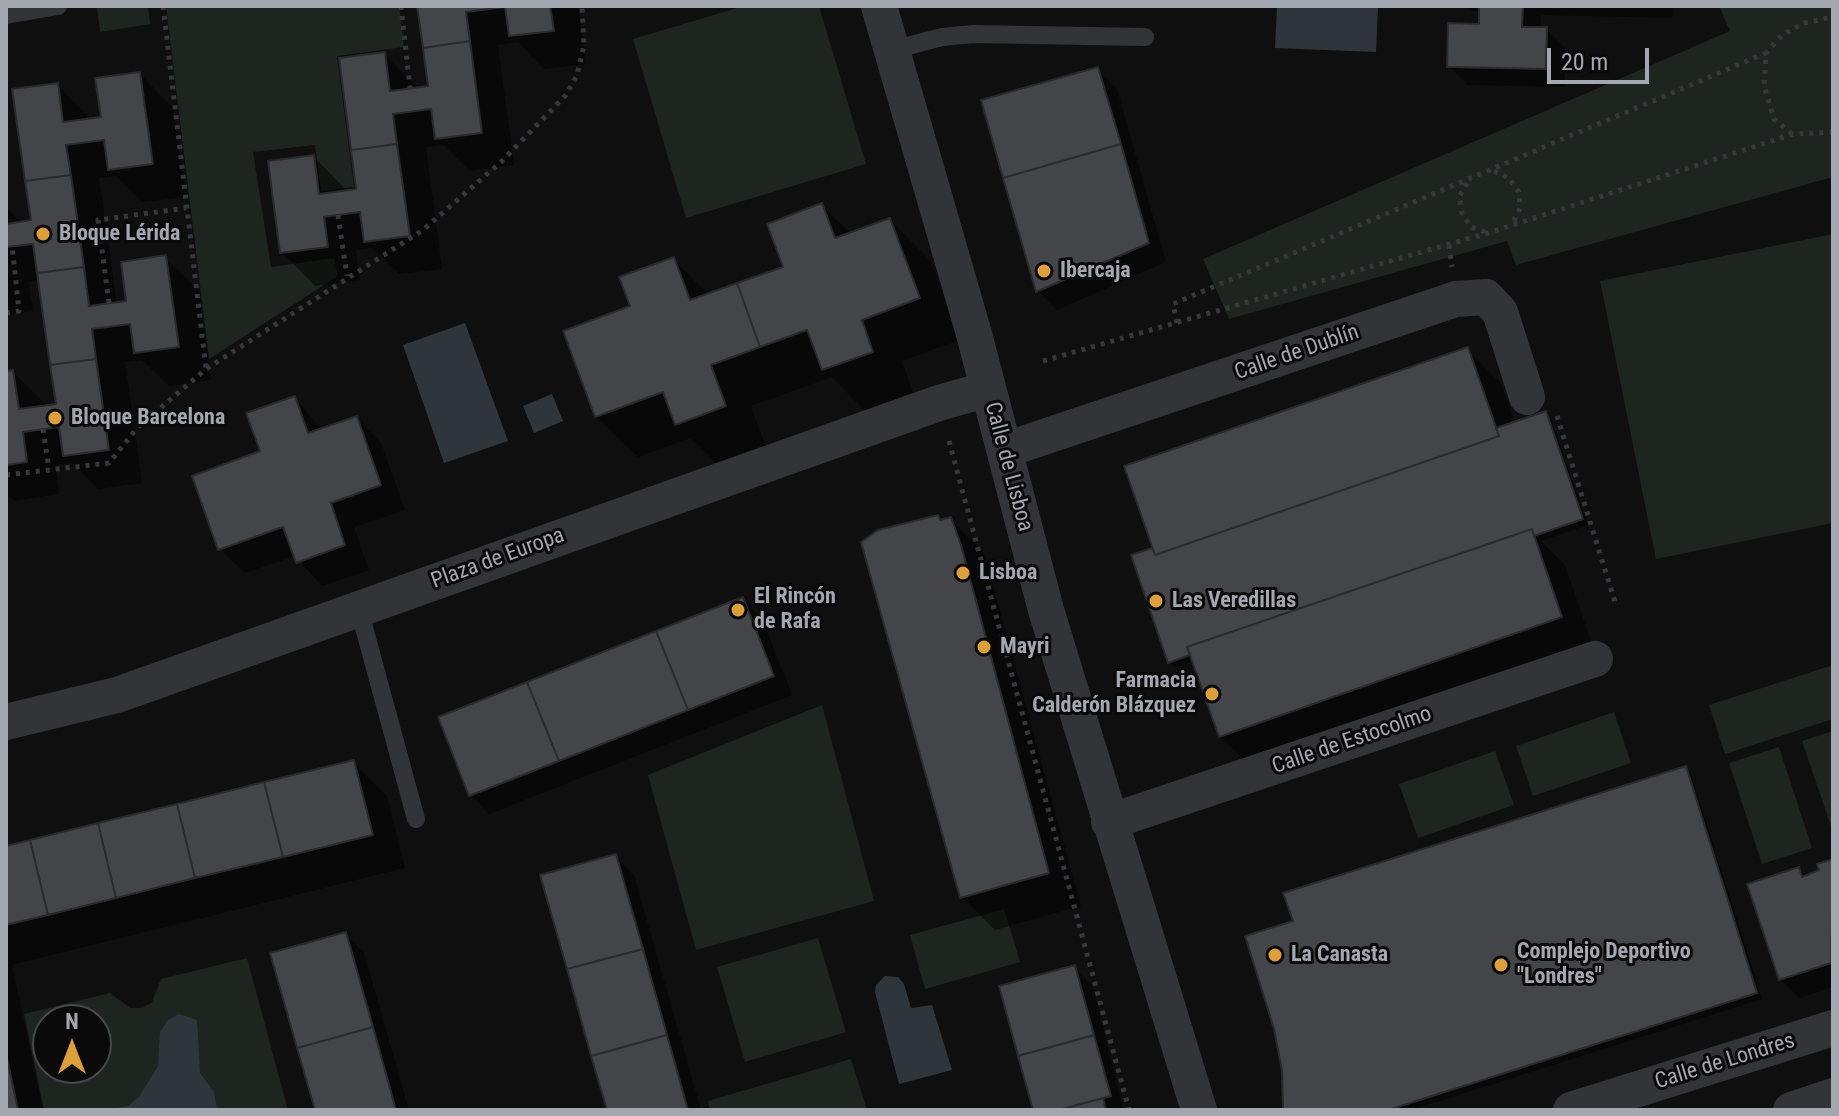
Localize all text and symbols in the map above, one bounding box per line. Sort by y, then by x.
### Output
scale bar [1551,32,1653,82]
text: 20 m [1561,48,1608,76]
place label: Bloque Lérida [59,221,180,247]
marker: Bloque Lérida [34,225,52,243]
place label: Ibercaja [1060,258,1131,284]
marker: Ibercaja [1035,262,1053,280]
street label: Calle de Dublín [1231,319,1363,387]
street label: Calle de Lisboa [978,399,1038,535]
place label: Bloque Barcelona [71,405,225,431]
marker: Bloque Barcelona [46,409,64,427]
street label: Plaza de Europa [428,523,568,595]
place label: Lisboa [979,560,1037,586]
marker: Lisboa [954,564,972,582]
place label: El Rincón de Rafa [754,584,836,636]
place label: Las Veredillas [1172,588,1296,614]
marker: Las Veredillas [1147,592,1165,610]
marker: El Rincón de Rafa [729,601,747,619]
place label: Mayri [1000,634,1050,660]
marker: Mayri [975,638,993,656]
place label: Farmacia Calderón Blázquez [1032,668,1196,720]
marker: Farmacia Calderón Blázquez [1203,685,1221,703]
street label: Calle de Estocolmo [1269,701,1435,781]
place label: Complejo Deportivo "Londres" [1517,939,1691,990]
place label: La Canasta [1291,942,1388,968]
marker: La Canasta [1266,946,1284,964]
marker: Complejo Deportivo "Londres" [1492,956,1510,974]
north arrow [32,1004,112,1084]
text: N [65,1009,79,1034]
street label: Calle de Londres [1652,1028,1798,1096]

